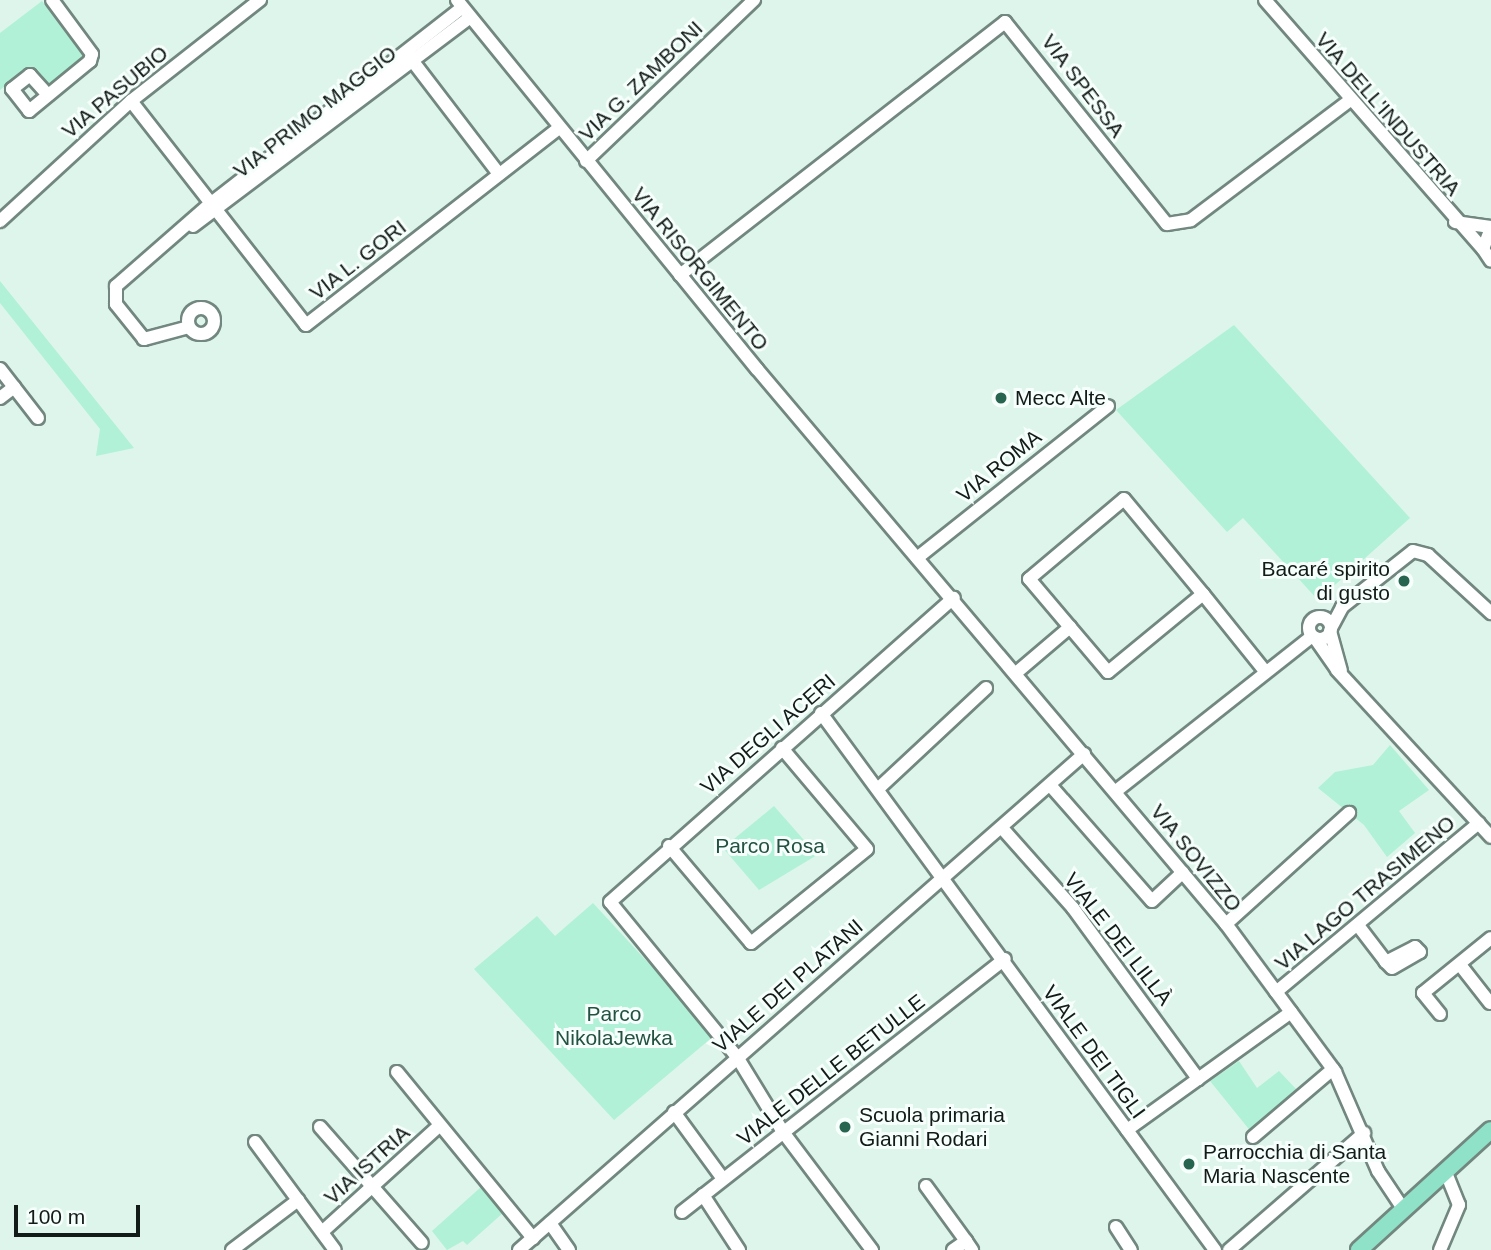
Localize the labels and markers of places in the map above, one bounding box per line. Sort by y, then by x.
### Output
place label: Mecc Alte [1015,385,1107,411]
marker: Mecc Alte [993,390,1009,406]
place label: Bacaré spirito di gusto [1262,556,1390,606]
marker: Bacaré spirito di gusto [1396,573,1412,589]
place label: Scuola primaria Gianni Rodari [859,1102,1005,1152]
marker: Scuola primaria Gianni Rodari [837,1119,853,1135]
place label: Parrocchia di Santa Maria Nascente [1203,1139,1386,1189]
marker: Parrocchia di Santa Maria Nascente [1181,1156,1197,1172]

